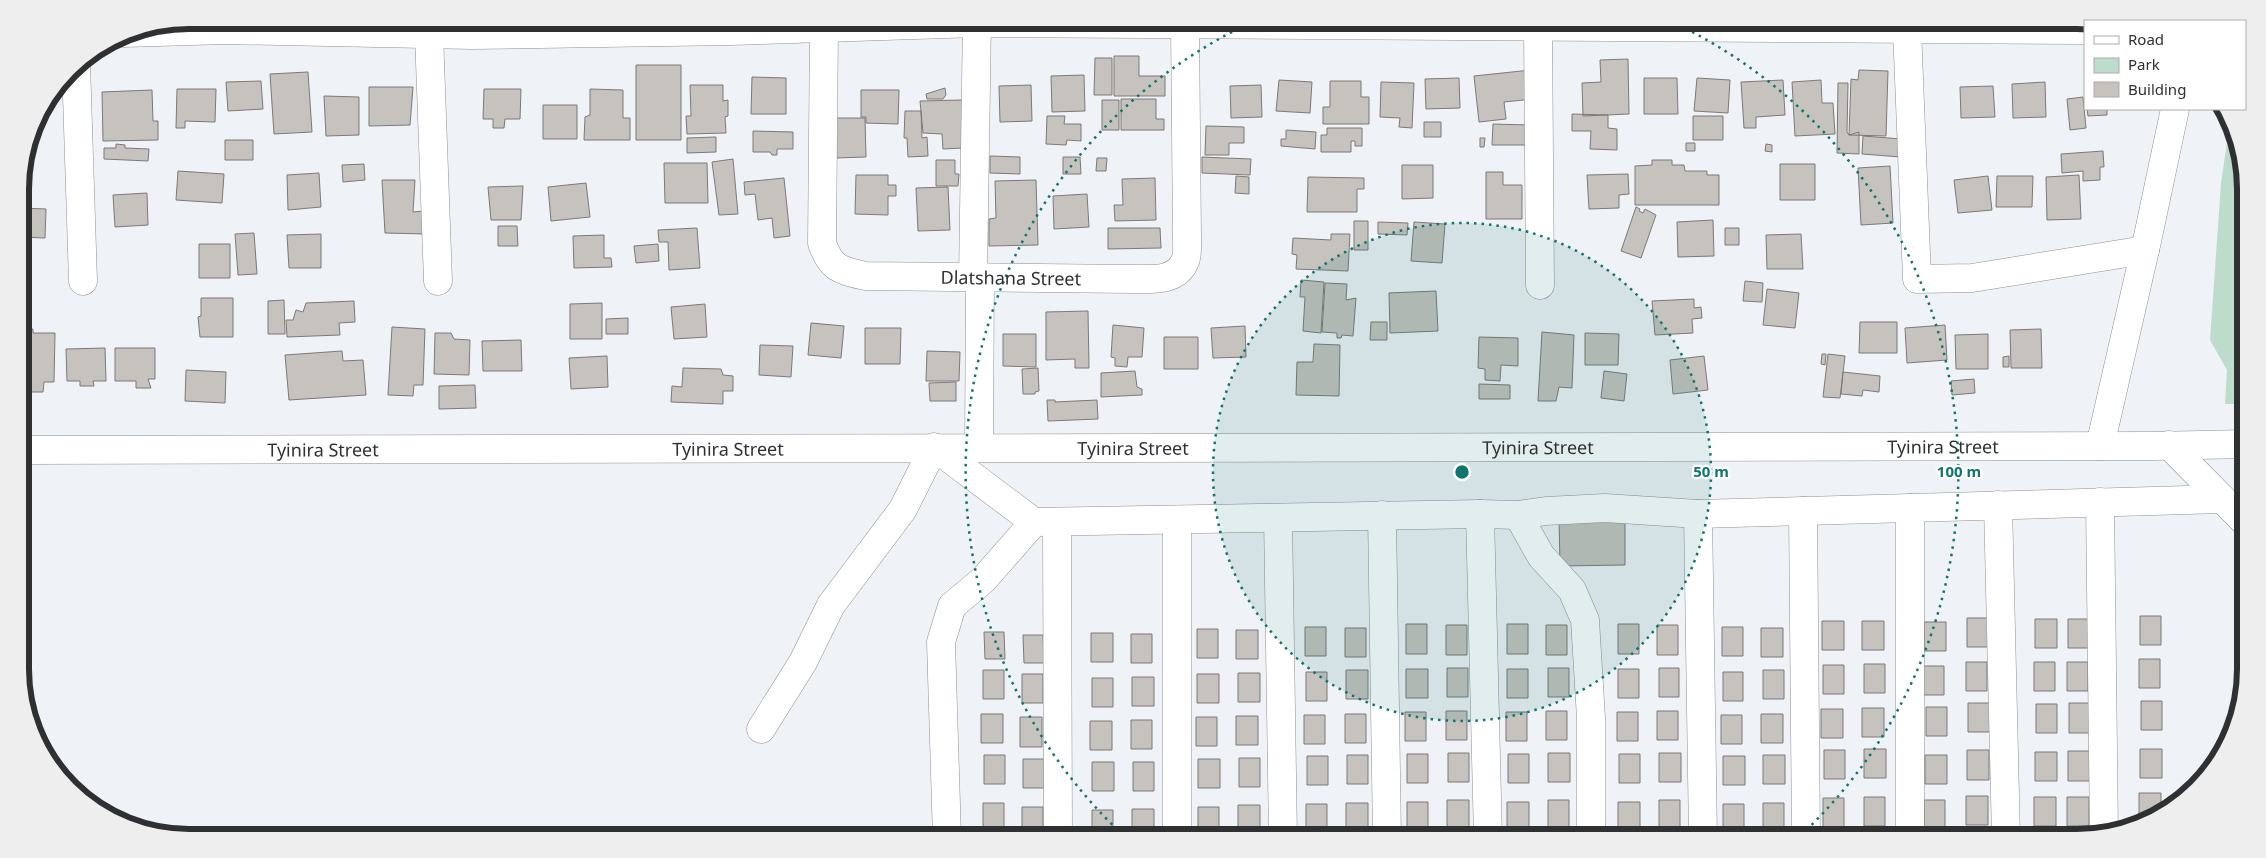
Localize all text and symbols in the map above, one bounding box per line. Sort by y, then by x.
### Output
legend [2084,20,2246,110]
text: Road [2128,29,2164,49]
text: Park [2128,54,2160,74]
text: Building [2128,79,2186,99]
street label: Dlatshana Street [940,265,1082,290]
street label: Tyinira Street [1887,434,1999,459]
street label: Tyinira Street [1482,435,1594,459]
street label: Tyinira Street [1077,436,1189,460]
street label: Tyinira Street [267,437,379,462]
street label: Tyinira Street [672,437,784,461]
text: 50 m [1693,461,1729,481]
text: 100 m [1937,461,1981,481]
centre of rings [1453,463,1471,481]

